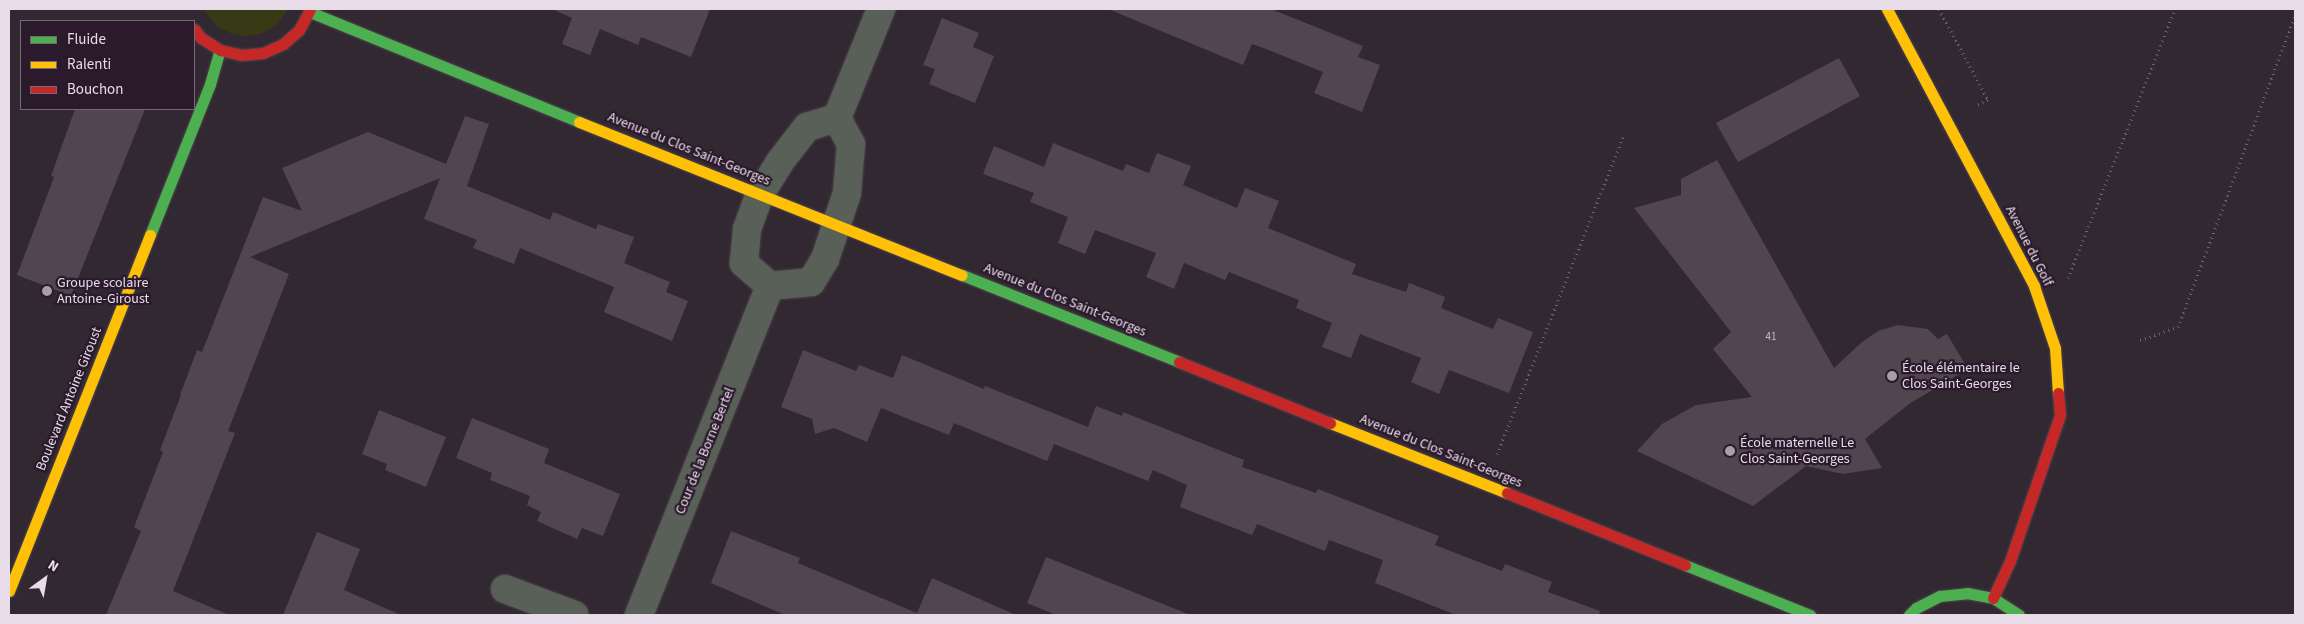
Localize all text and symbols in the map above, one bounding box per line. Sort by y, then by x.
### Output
legend [20,20,195,110]
text: Fluide [67,29,106,50]
text: Ralenti [67,54,111,75]
text: Bouchon [67,79,123,100]
street label: Avenue du Clos Saint-Georges [605,109,773,189]
street label: Avenue du Golf [2002,203,2056,289]
street label: Avenue du Clos Saint-Georges [981,260,1149,340]
place label: Groupe scolaire Antoine-Giroust [57,275,149,308]
marker: Groupe scolaire Antoine-Giroust [41,285,53,297]
street label: Boulevard Antoine Giroust [33,325,105,473]
house number: 41 [1766,330,1776,344]
place label: École élémentaire le Clos Saint-Georges [1902,360,2020,392]
marker: École élémentaire le Clos Saint-Georges [1886,370,1898,382]
street label: Cour de la Borne Bertel [672,385,738,517]
street label: Avenue du Clos Saint-Georges [1357,411,1525,491]
place label: École maternelle Le Clos Saint-Georges [1740,435,1854,468]
marker: École maternelle Le Clos Saint-Georges [1724,445,1736,457]
north arrow [20,554,70,604]
text: N [44,555,62,577]

